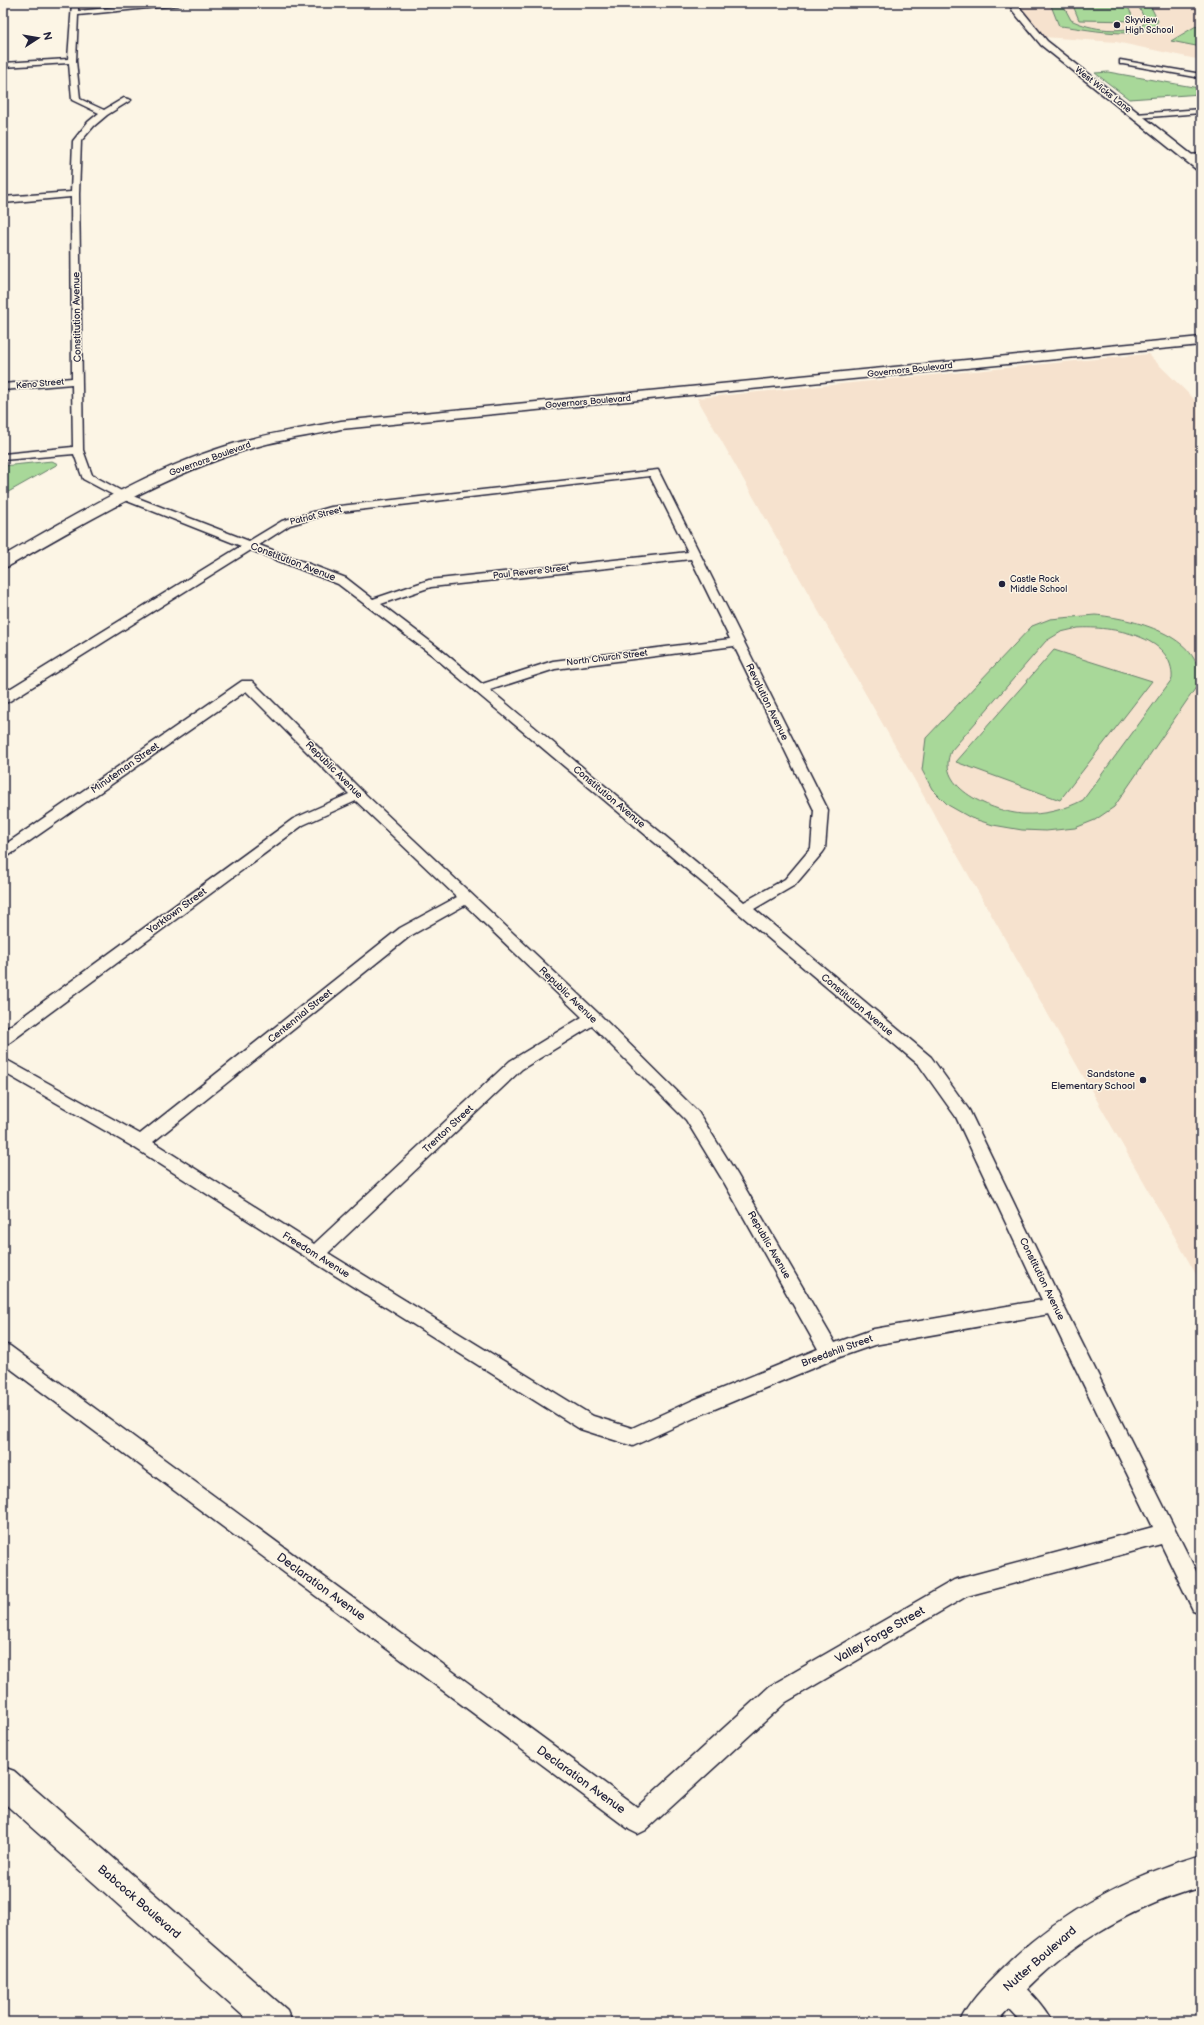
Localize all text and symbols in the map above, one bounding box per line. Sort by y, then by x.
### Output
place label: Skyview High School [1125,15,1174,36]
north arrow [18,18,58,58]
marker: Skyview High School [1112,20,1122,30]
text: N [40,31,55,41]
street label: West Wicks Lane [1073,65,1134,116]
street label: Constitution Avenue [70,272,84,362]
street label: Governors Boulevard [867,360,953,380]
street label: Keno Street [16,376,65,392]
street label: Governors Boulevard [545,393,631,411]
street label: Governors Boulevard [168,439,252,479]
street label: Patriot Street [289,504,343,528]
street label: Constitution Avenue [249,540,337,584]
street label: Paul Revere Street [492,563,570,581]
place label: Castle Rock Middle School [1010,574,1067,595]
marker: Castle Rock Middle School [997,579,1007,589]
street label: North Church Street [566,648,648,668]
street label: Revolution Avenue [743,662,791,743]
street label: Republic Avenue [303,739,365,801]
street label: Minuteman Street [89,740,161,796]
street label: Constitution Avenue [571,763,648,831]
street label: Yorktown Street [144,886,209,937]
street label: Republic Avenue [536,964,600,1026]
street label: Constitution Avenue [819,971,896,1039]
street label: Centennial Street [266,987,334,1045]
place label: Sandstone Elementary School [1051,1068,1135,1092]
marker: Sandstone Elementary School [1138,1075,1148,1085]
street label: Trenton Street [420,1103,476,1155]
street label: Republic Avenue [745,1209,793,1281]
street label: Freedom Avenue [280,1229,352,1281]
street label: Constitution Avenue [1017,1236,1067,1322]
street label: Breedshill Street [800,1333,874,1369]
street label: Declaration Avenue [274,1550,368,1624]
street label: Valley Forge Street [832,1603,928,1667]
street label: Declaration Avenue [534,1743,628,1817]
street label: Babcock Boulevard [94,1862,184,1942]
street label: Nutter Boulevard [1000,1923,1080,1995]

